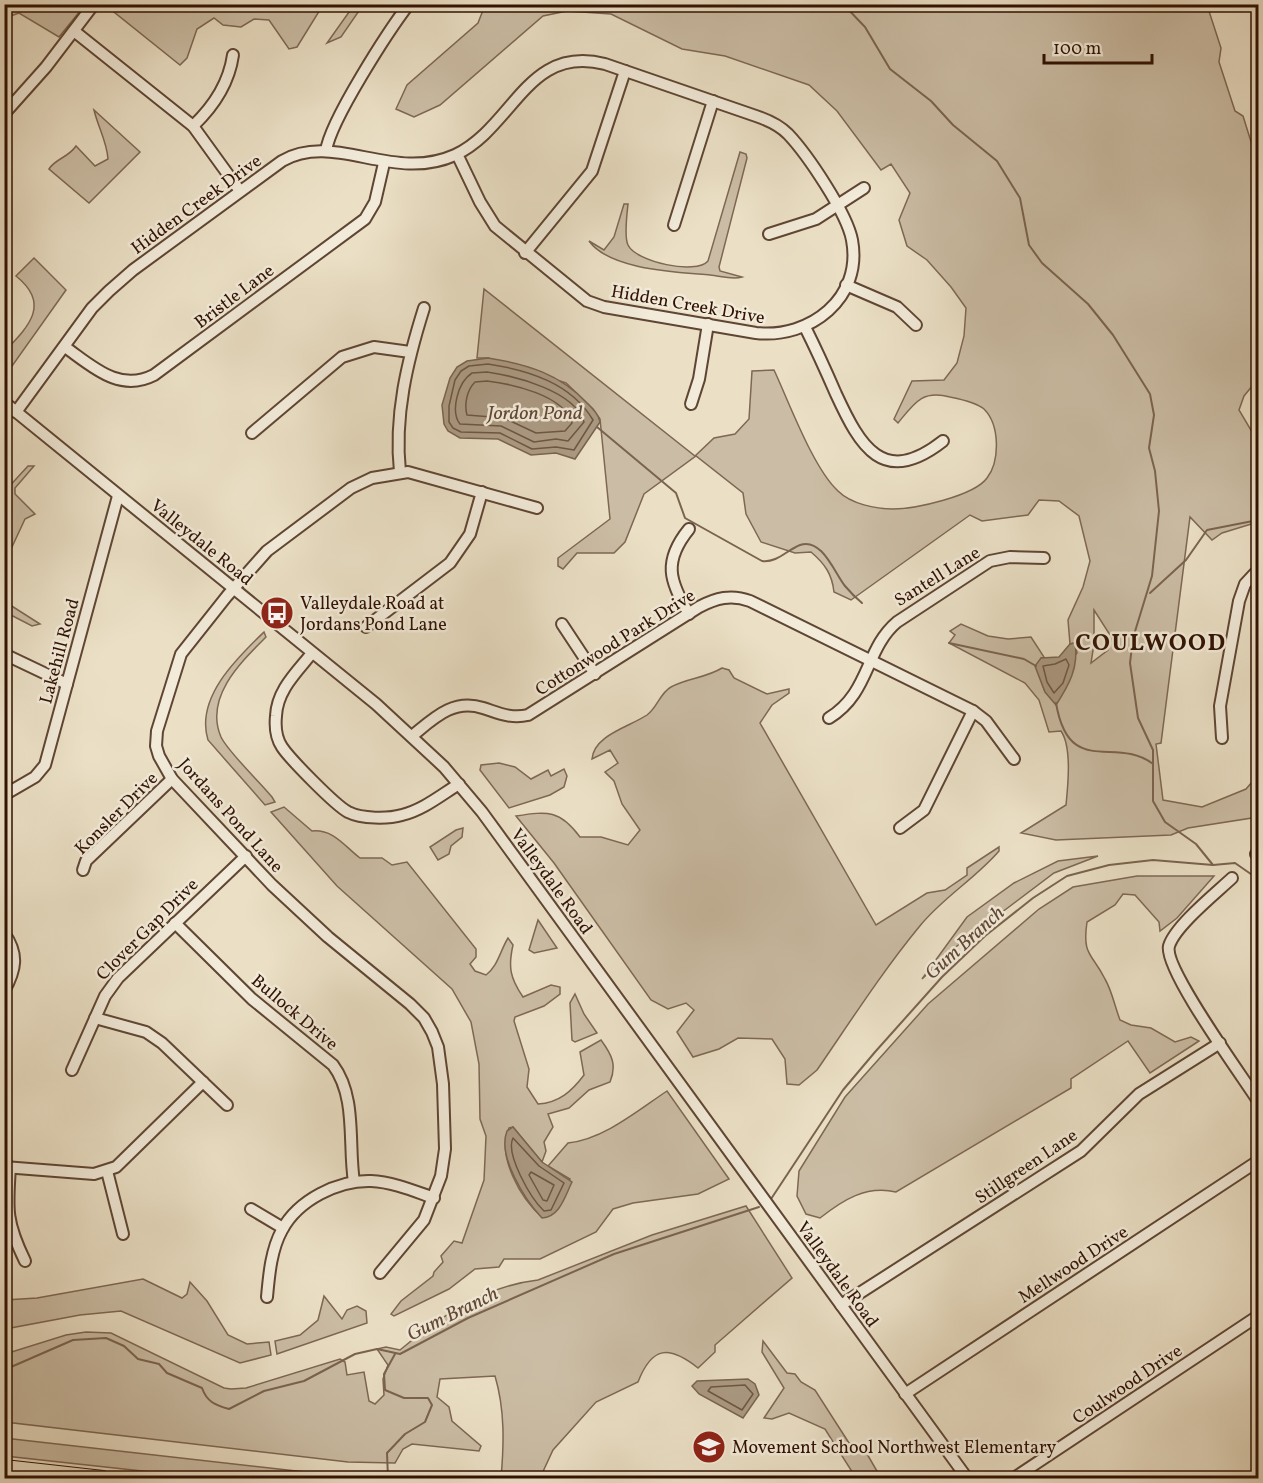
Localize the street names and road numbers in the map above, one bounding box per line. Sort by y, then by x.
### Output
street label: Hidden Creek Drive [126,149,267,261]
street label: Bristle Lane [190,259,280,335]
street label: Hidden Creek Drive [609,280,767,331]
street label: Valleydale Road [144,494,258,592]
street label: Santell Lane [890,541,986,614]
street label: Cottonwood Park Drive [531,584,701,703]
street label: Lakehill Road [34,596,87,707]
street label: Jordans Pond Lane [172,753,288,879]
street label: Konsler Drive [70,767,164,861]
street label: Valleydale Road [504,824,598,940]
street label: Clover Gap Drive [91,873,205,987]
street label: Bullock Drive [245,969,343,1057]
street label: Stillgreen Lane [971,1124,1083,1211]
street label: Valleydale Road [790,1217,884,1333]
street label: Mellwood Drive [1014,1220,1134,1310]
street label: Coulwood Drive [1068,1339,1188,1431]

